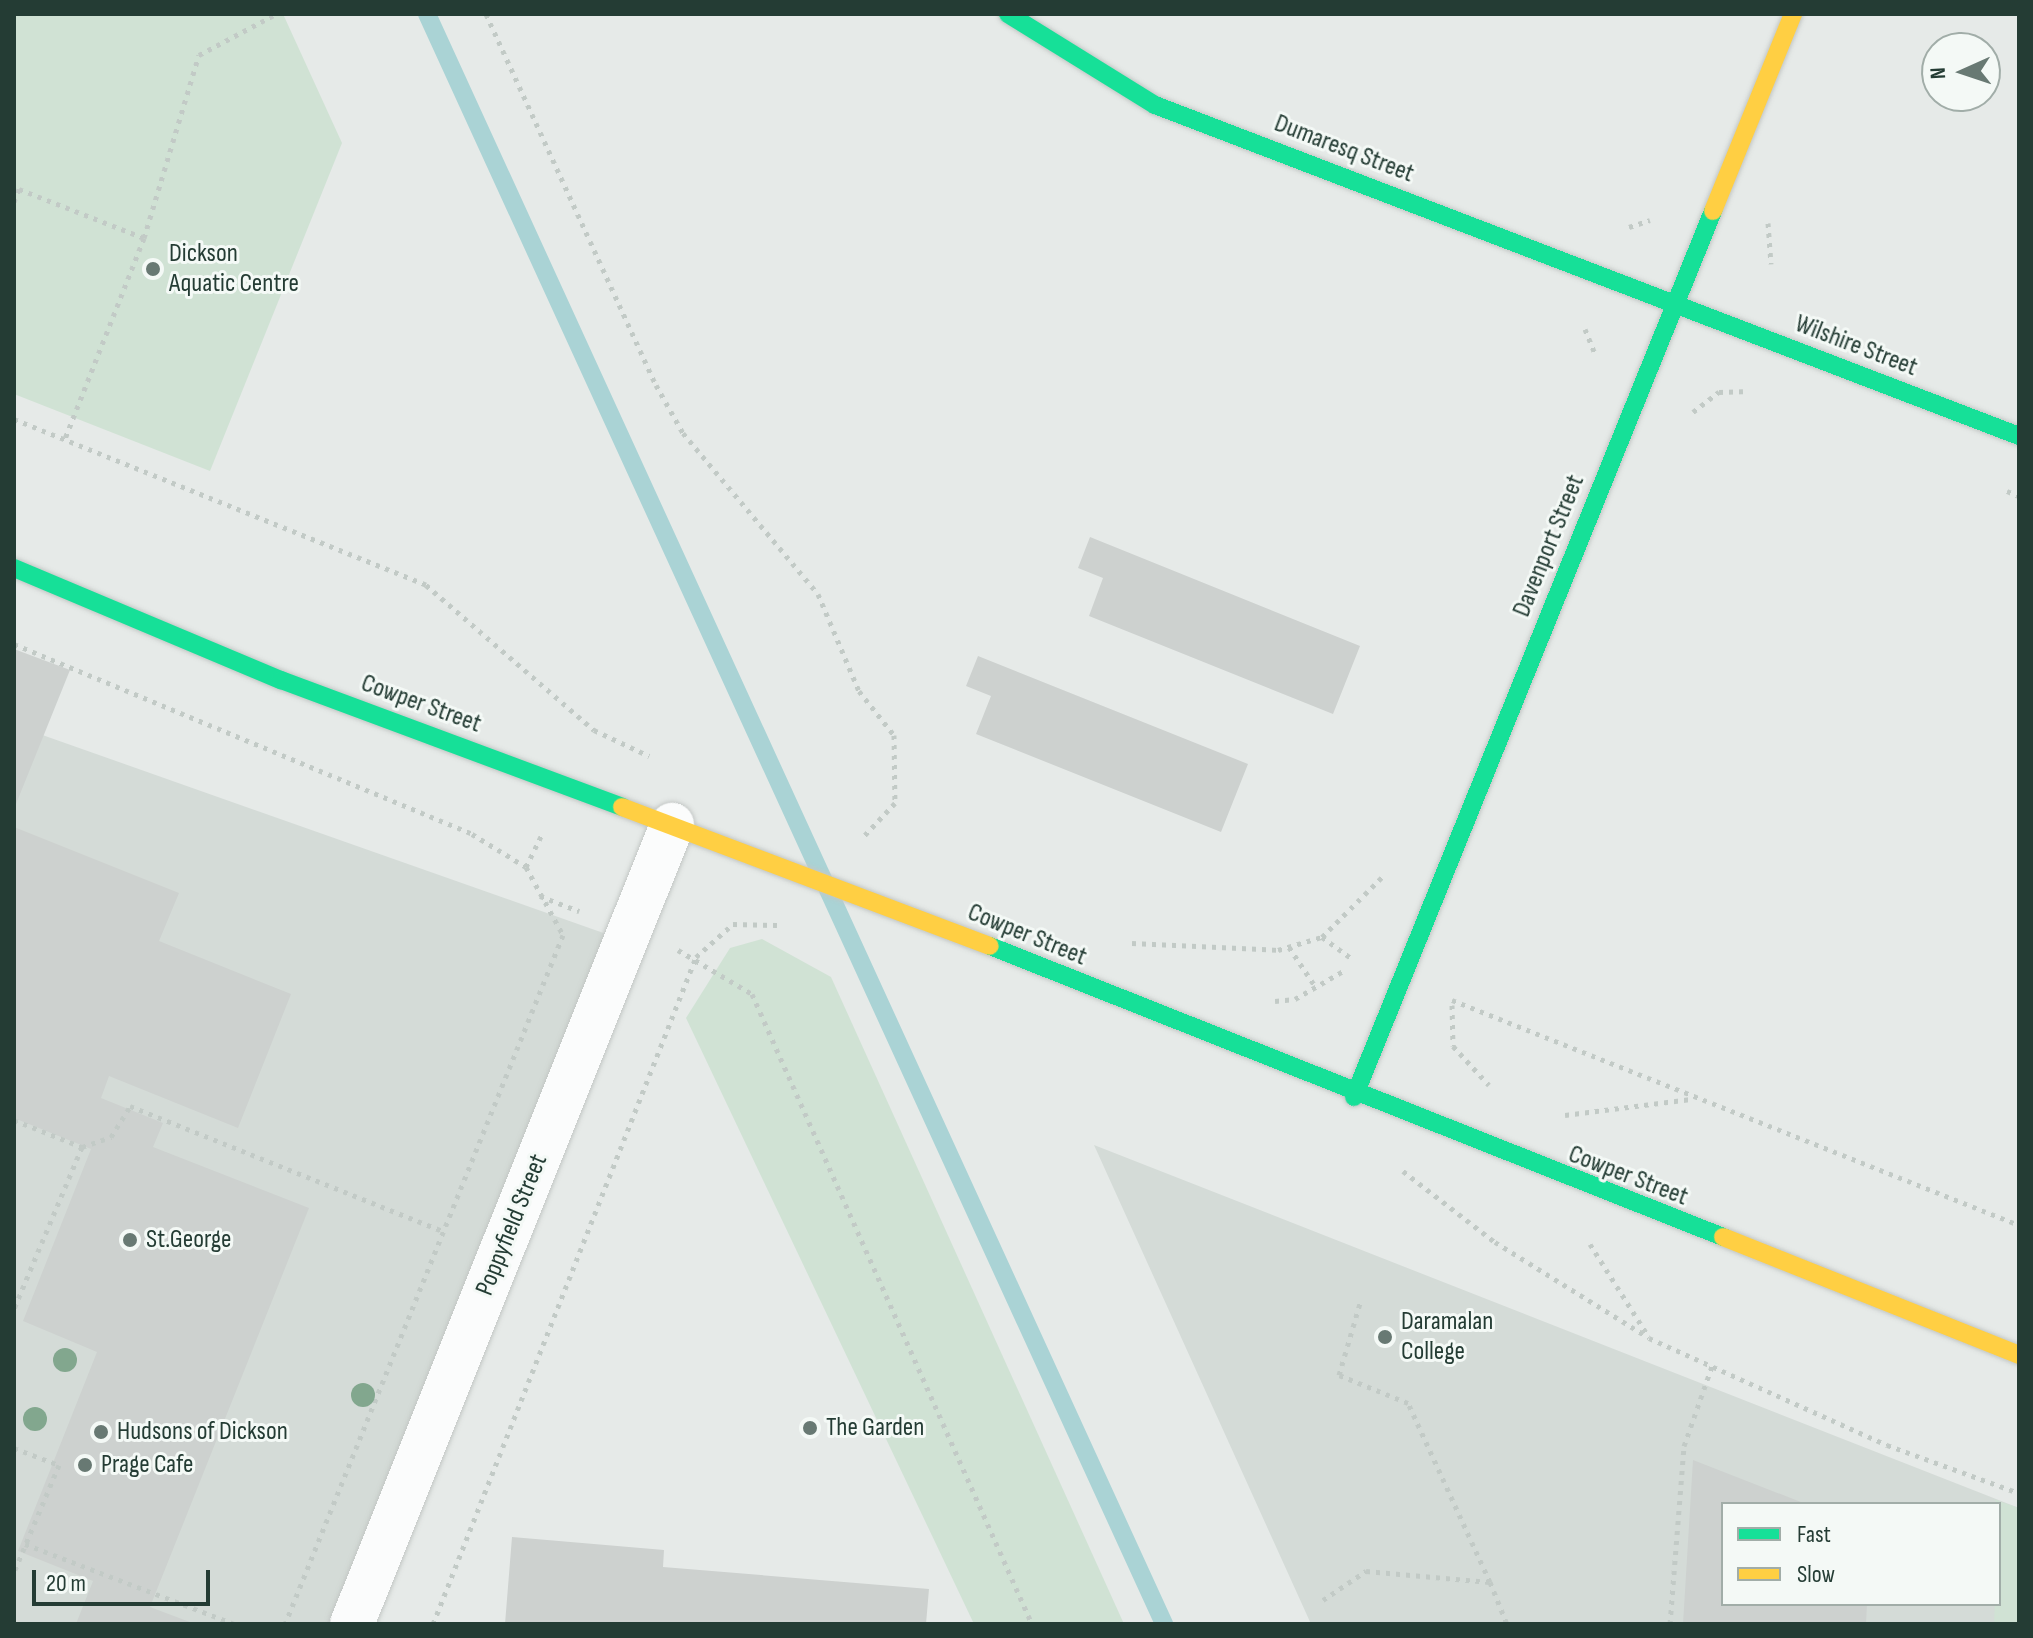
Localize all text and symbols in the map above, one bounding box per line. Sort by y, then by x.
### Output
north arrow [1921,32,2001,112]
text: N [1925,67,1952,80]
street label: Dumaresq Street [1270,108,1418,190]
place label: Dickson Aquatic Centre [169,238,299,300]
marker: Dickson Aquatic Centre [144,260,162,278]
street label: Wilshire Street [1790,308,1922,384]
street label: Davenport Street [1506,471,1592,621]
street label: Cowper Street [357,668,485,740]
street label: Cowper Street [963,897,1091,973]
street label: Cowper Street [1564,1139,1692,1213]
street label: Poppyfield Street [469,1150,555,1300]
place label: St.George [146,1224,231,1256]
marker: St.George [121,1231,139,1249]
place label: Daramalan College [1401,1306,1493,1368]
marker: Daramalan College [1376,1328,1394,1346]
place label: The Garden [826,1412,924,1444]
place label: Hudsons of Dickson [117,1416,288,1448]
marker: The Garden [801,1419,819,1437]
marker: Hudsons of Dickson [92,1423,110,1441]
place label: Prage Cafe [101,1449,193,1481]
marker: Prage Cafe [76,1456,94,1474]
legend [1721,1502,2001,1606]
text: Fast [1797,1520,1831,1549]
scale bar [36,1554,214,1604]
text: Slow [1797,1560,1835,1589]
text: 20 m [46,1569,86,1598]

